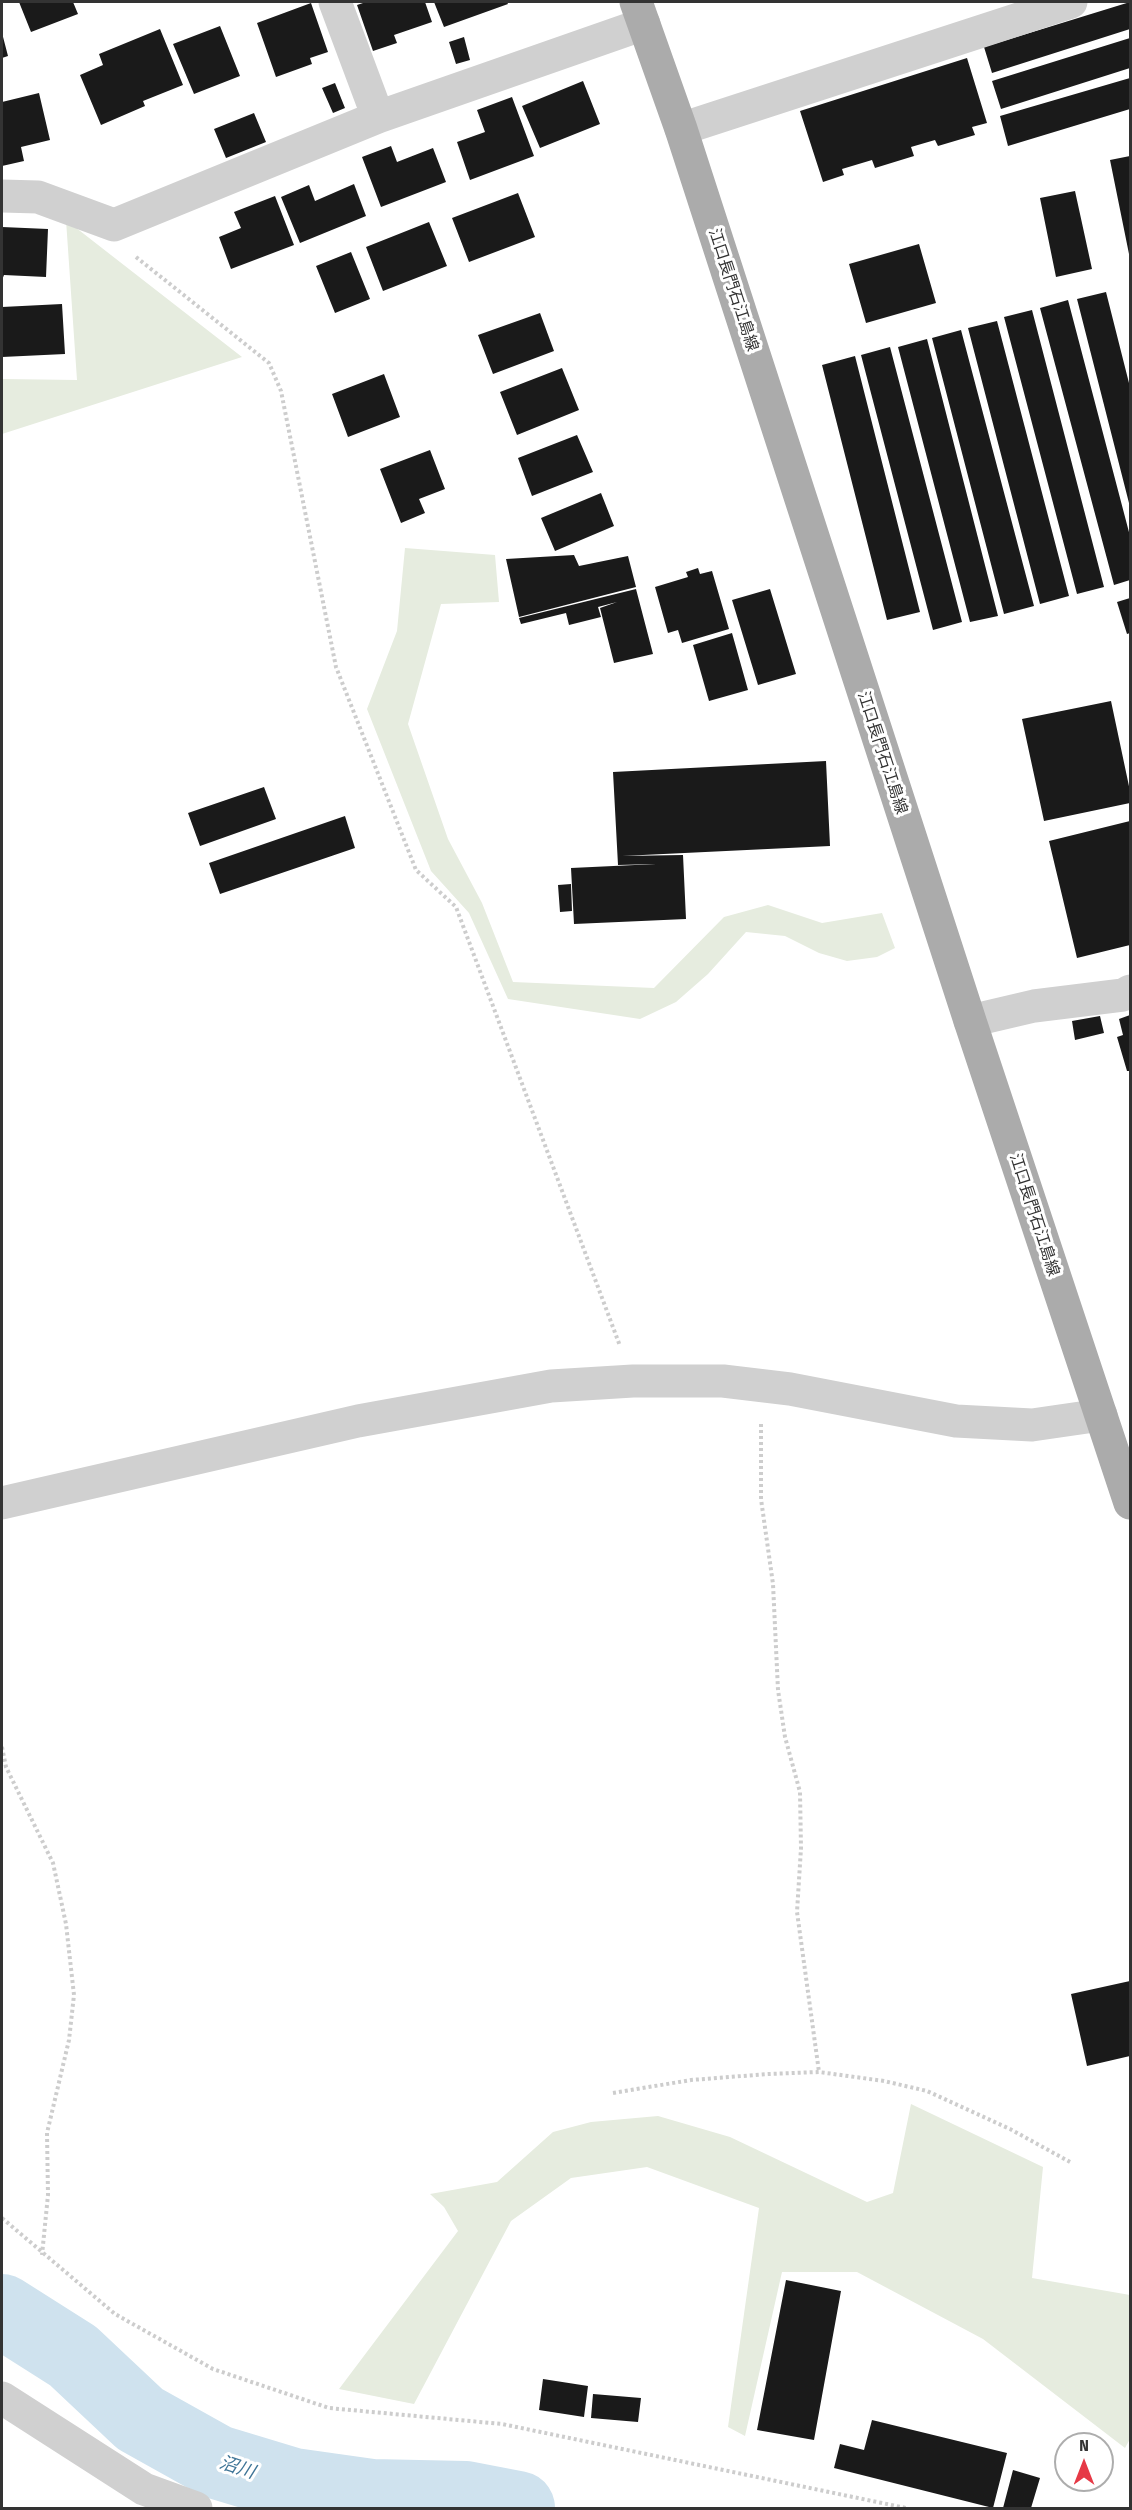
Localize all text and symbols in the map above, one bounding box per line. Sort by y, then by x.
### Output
street label: 江口長門石江島線 [704,226,762,354]
street label: 江口長門石江島線 [853,689,911,817]
street label: 江口長門石江島線 [1005,1151,1063,1279]
north arrow [1054,2432,1114,2492]
text: N [1079,2436,1089,2455]
water label: 沼川 [217,2452,257,2484]

